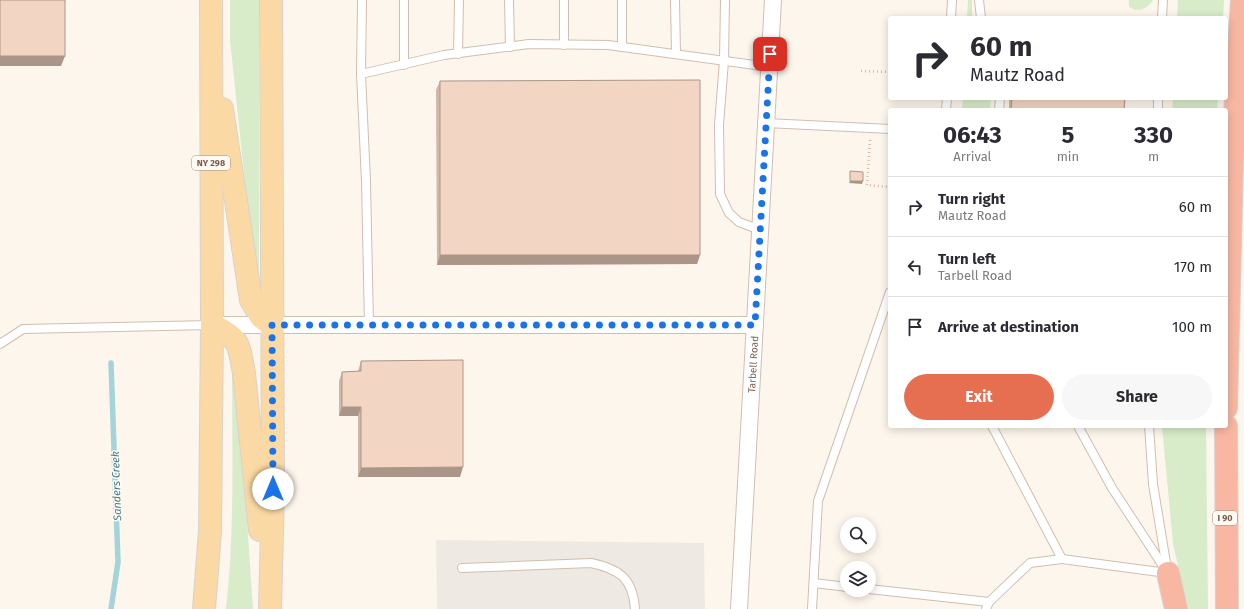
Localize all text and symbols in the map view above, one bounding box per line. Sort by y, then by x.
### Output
text: 60 m [970,30,1032,63]
icon: right [904,32,956,84]
pin [753,37,787,71]
icon: arrive [759,43,781,65]
text: Mautz Road [970,64,1065,86]
text: 06:43 [943,121,1002,149]
text: 5 [1062,121,1074,149]
text: 330 [1134,121,1173,149]
text: Arrival [953,149,991,164]
text: min [1057,149,1079,164]
text: m [1148,149,1159,164]
road number: NY 298 [192,156,230,170]
text: Turn right [938,190,1005,208]
icon: right [904,196,926,218]
text: 60 m [1179,198,1212,216]
text: Mautz Road [938,208,1007,223]
text: Turn left [938,250,996,268]
icon: left [904,256,926,278]
text: 170 m [1174,258,1212,276]
text: Tarbell Road [938,268,1012,283]
icon: arrive [904,316,926,338]
text: Arrive at destination [938,318,1079,336]
text: 100 m [1172,318,1212,336]
street label: Tarbell Road [746,336,761,393]
button: Exit [904,374,1054,420]
button: Share [1062,374,1212,420]
water label: Sanders Creek [109,451,124,522]
position arrow [252,468,294,510]
road number: I 90 [1213,511,1237,525]
map controls [840,517,876,597]
button: search [840,517,876,553]
button: layers [840,561,876,597]

